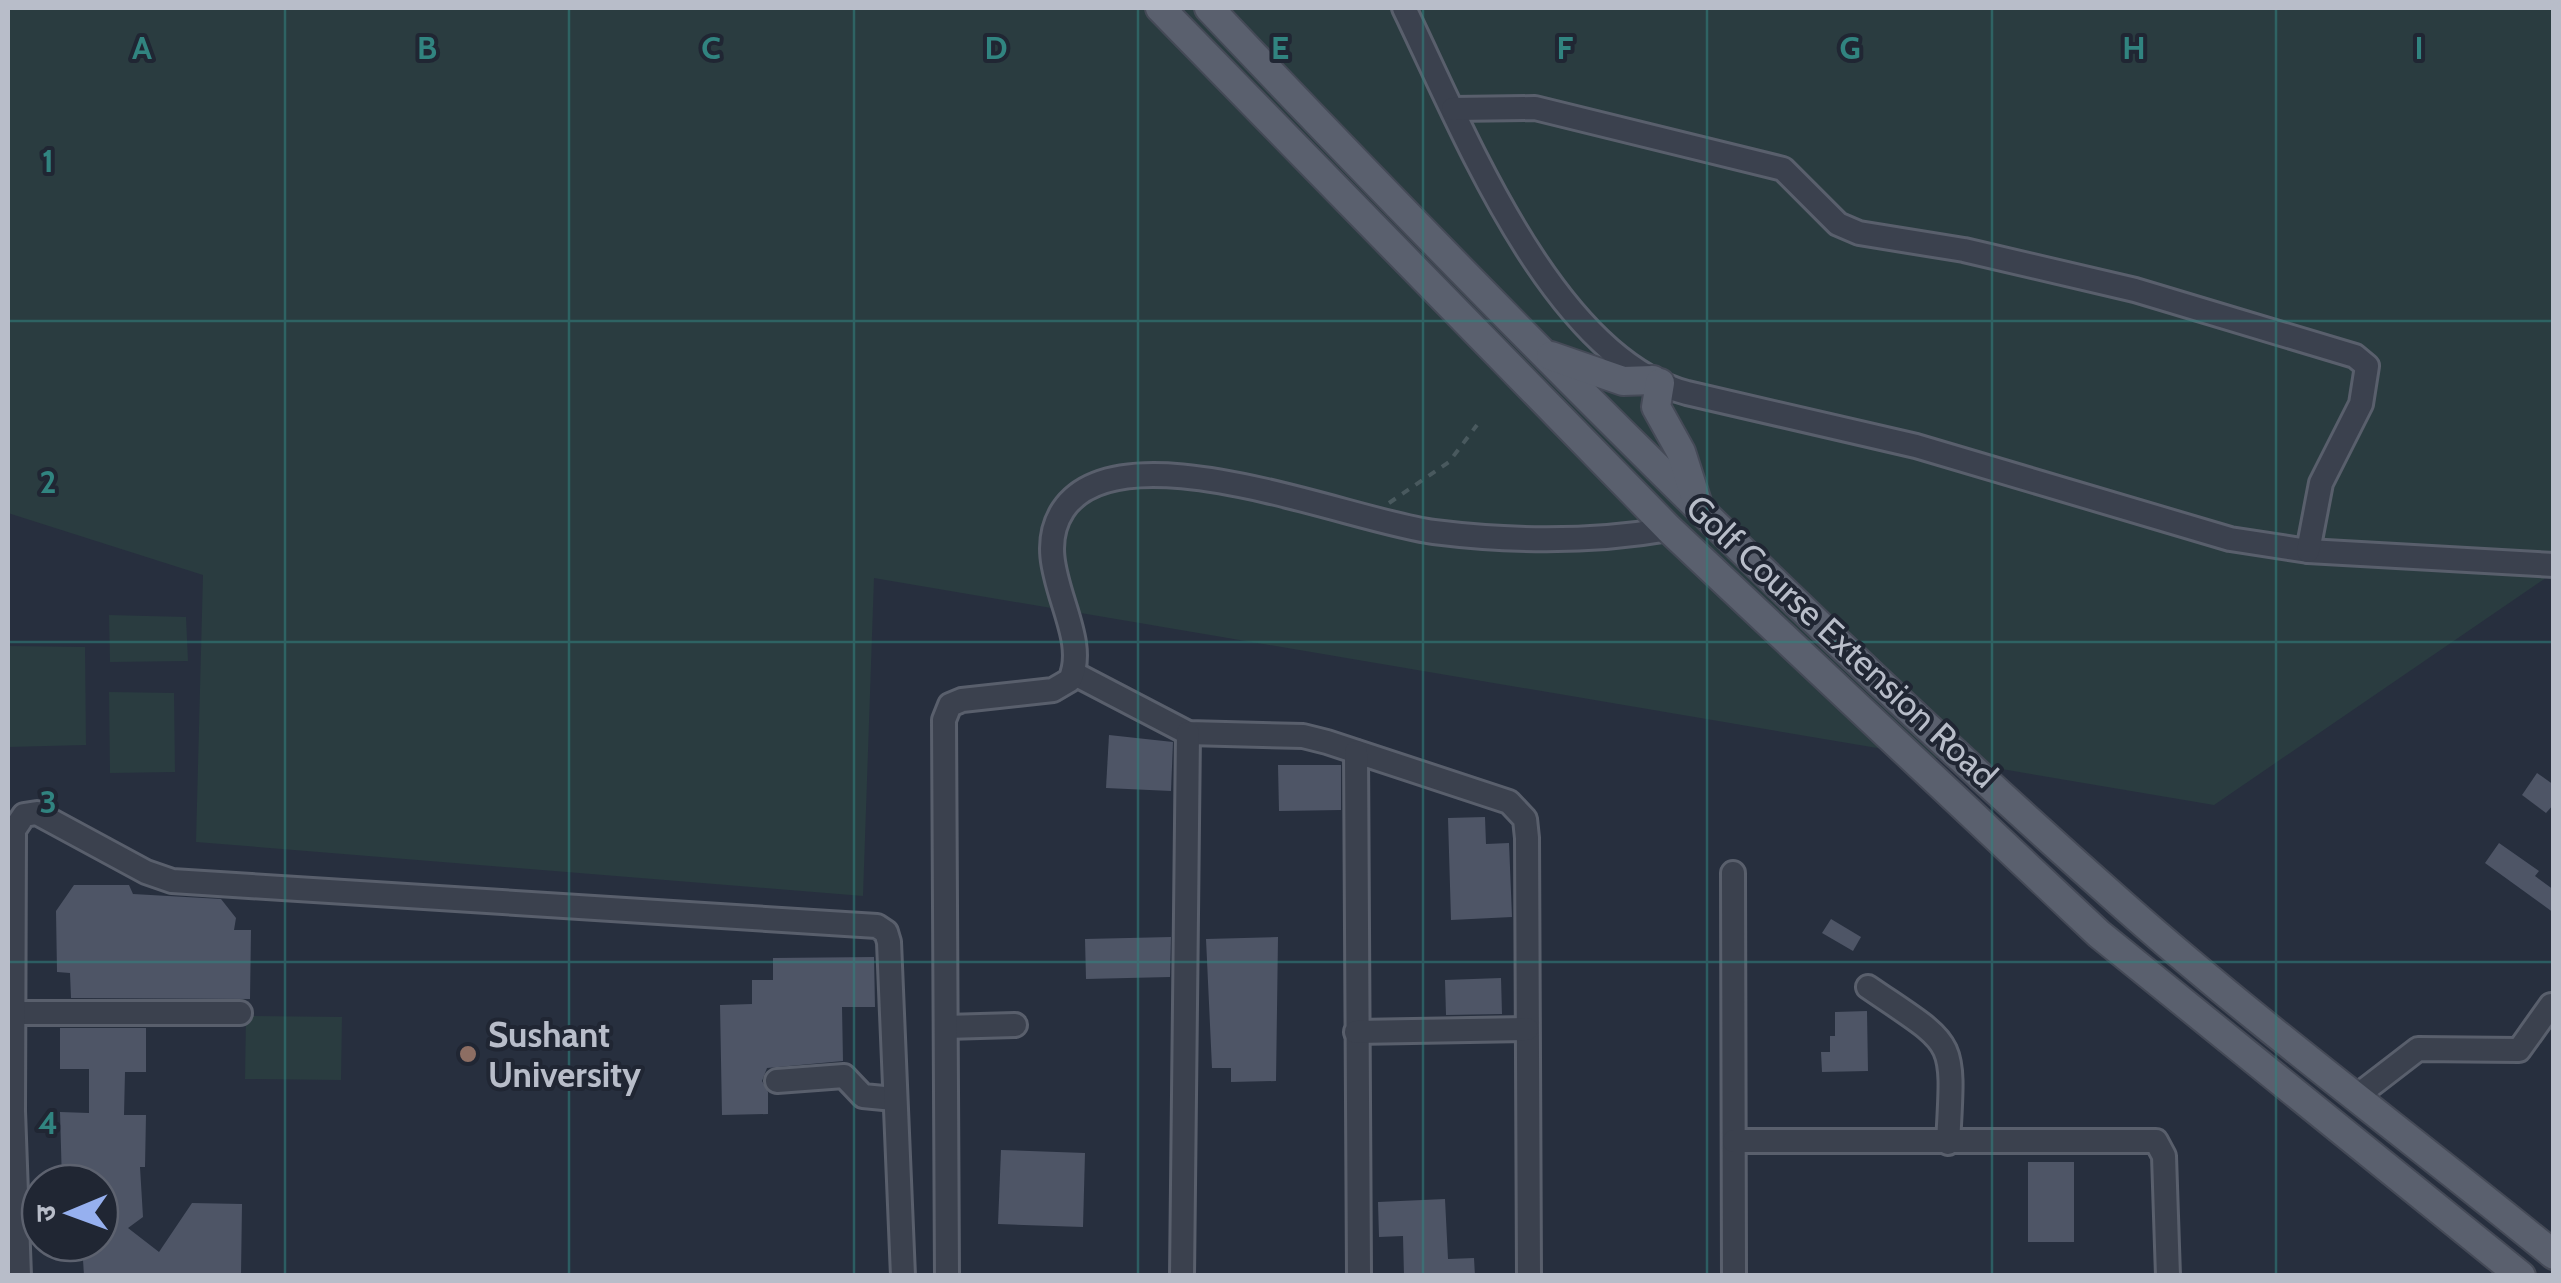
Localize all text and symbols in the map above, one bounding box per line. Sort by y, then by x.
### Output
text: A [132,28,152,67]
text: B [417,28,437,67]
text: C [701,28,721,67]
text: D [984,28,1008,67]
text: E [1271,28,1289,67]
text: F [1557,28,1574,67]
text: G [1839,28,1861,67]
text: H [2122,28,2146,67]
text: I [2414,28,2424,67]
text: 1 [42,141,54,180]
text: 2 [40,462,56,501]
street label: Golf Course Extension Road [1677,485,2007,797]
text: 3 [39,782,57,821]
place label: Sushant University [488,1013,641,1096]
marker: Sushant University [457,1043,479,1065]
text: 4 [38,1103,58,1142]
north arrow [20,1163,120,1263]
text: उ [28,1204,62,1222]

